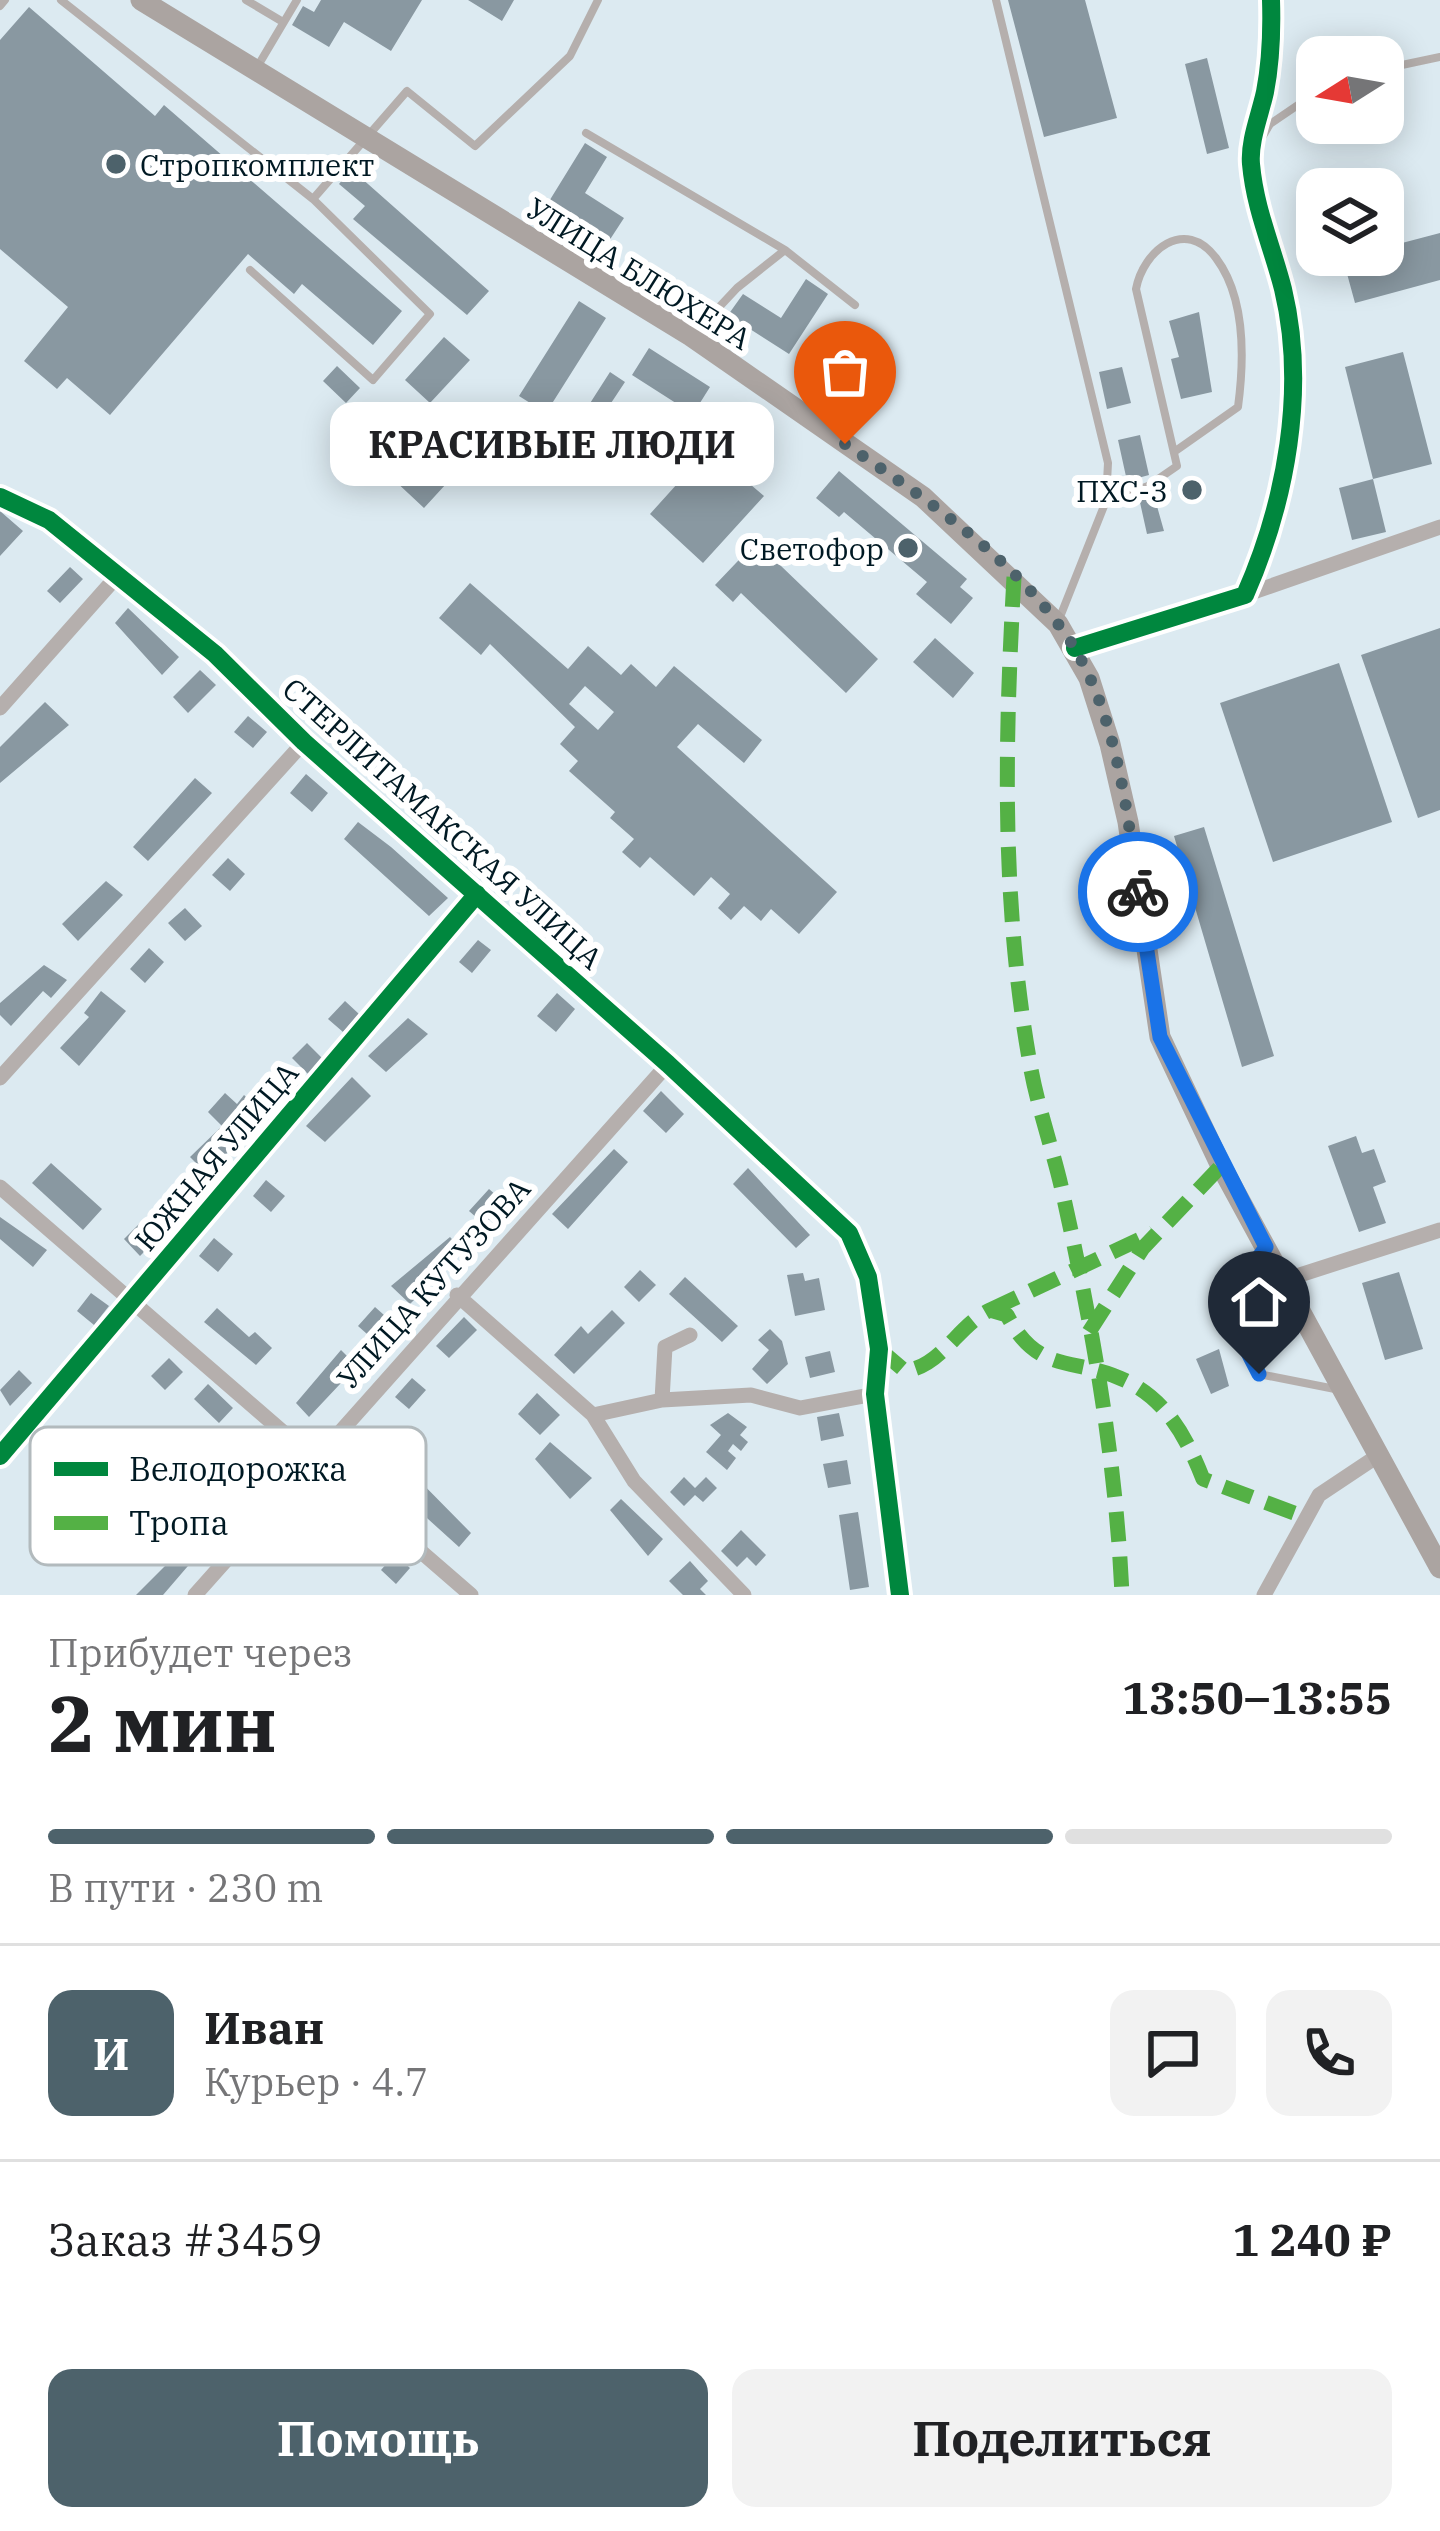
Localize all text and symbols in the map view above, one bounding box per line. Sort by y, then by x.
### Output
north arrow [1296,36,1404,144]
map controls [1296,36,1404,276]
place label: Стропкомплект [140,145,374,184]
marker: Стропкомплект [103,151,129,177]
button: layers [1296,168,1404,276]
street label: УЛИЦА БЛЮХЕРА [519,188,759,358]
pin [794,321,896,444]
icon: bag [812,339,878,405]
callout: КРАСИВЫЕ ЛЮДИ [329,402,773,486]
text: КРАСИВЫЕ ЛЮДИ [368,418,736,469]
place label: ПХС-3 [1076,471,1168,510]
marker: ПХС-3 [1179,477,1205,503]
place label: Светофор [740,529,884,568]
marker: Светофор [895,535,921,561]
street label: СТЕРЛИТАМАКСКАЯ УЛИЦА [275,669,611,977]
courier [1078,832,1198,952]
icon: bike [1105,859,1171,925]
street label: ЮЖНАЯ УЛИЦА [126,1053,307,1259]
street label: УЛИЦА КУТУЗОВА [328,1169,538,1397]
pin [1208,1251,1310,1374]
icon: home [1226,1269,1292,1335]
legend [30,1427,426,1565]
text: Велодорожка [129,1447,347,1490]
text: Тропа [129,1501,229,1544]
text: Прибудет через [48,1627,353,1678]
text: 13:50–13:55 [1122,1668,1392,1726]
text: 2 мин [48,1672,277,1773]
text: В пути · 230 m [48,1862,323,1913]
button: chat [1110,1990,1236,2116]
button: phone [1266,1990,1392,2116]
text: Иван [204,1998,324,2056]
text: И [93,2024,129,2082]
text: Курьер · 4.7 [204,2056,428,2107]
text: Заказ #3459 [48,2210,323,2268]
text: 1 240 ₽ [1232,2210,1392,2268]
button: Помощь [48,2369,708,2507]
button: Поделиться [732,2369,1392,2507]

